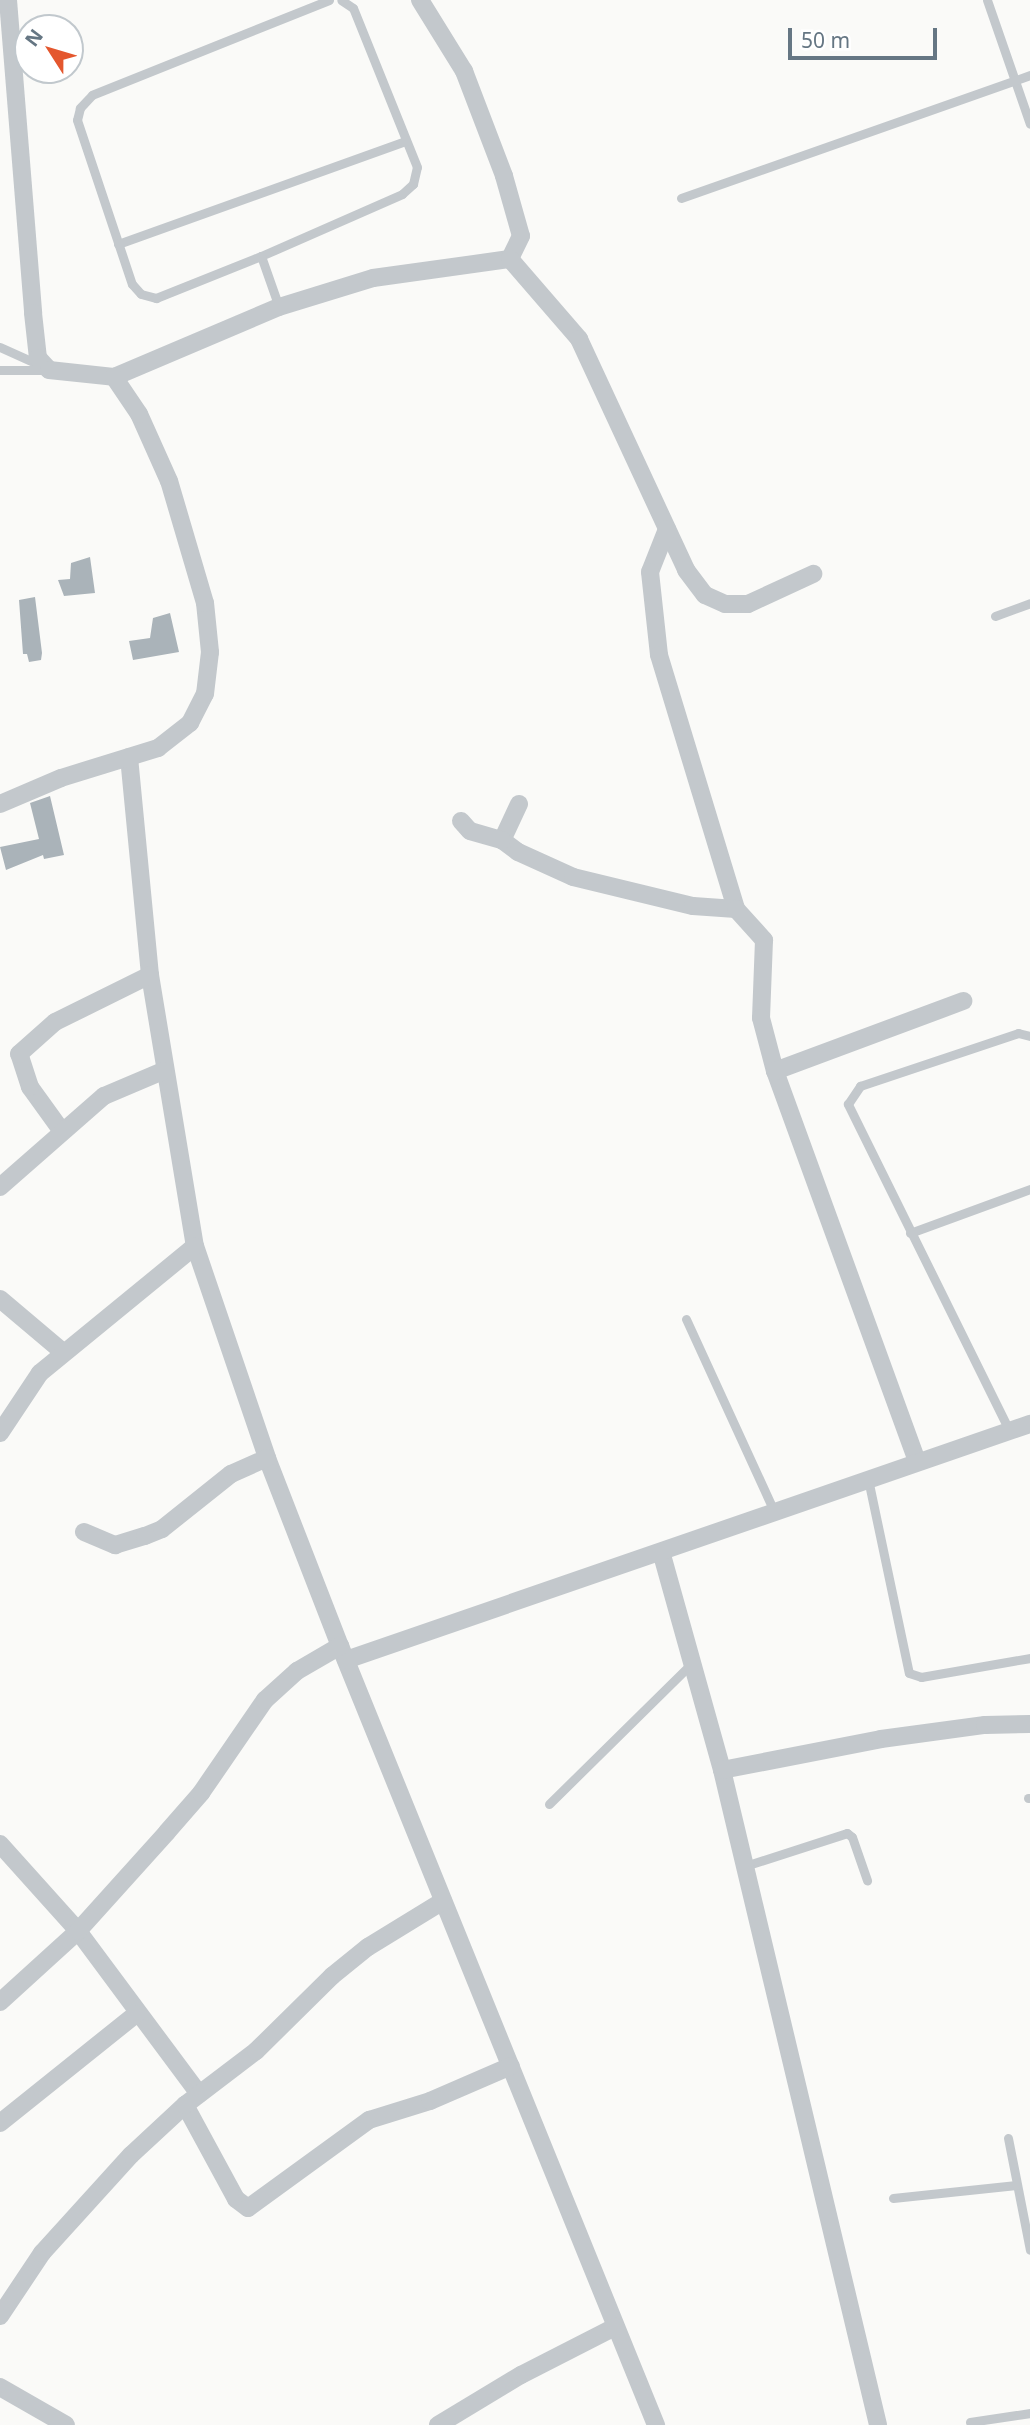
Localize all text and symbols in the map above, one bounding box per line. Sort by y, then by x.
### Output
north arrow [14,14,84,84]
scale bar [792,14,941,58]
text: N [19,24,49,52]
text: 50 m [801,26,850,54]

